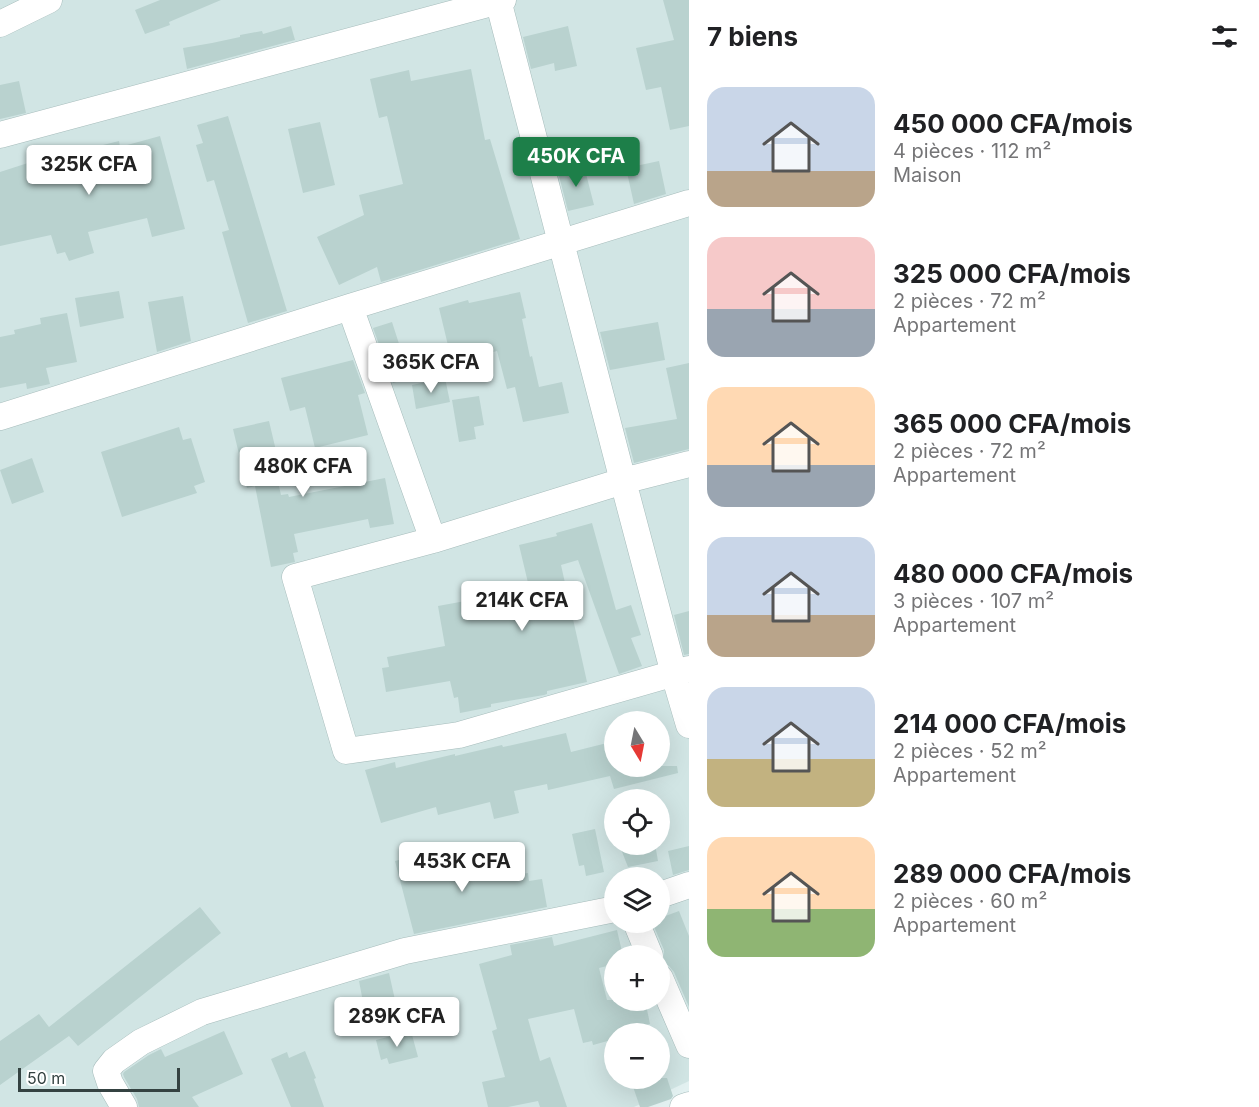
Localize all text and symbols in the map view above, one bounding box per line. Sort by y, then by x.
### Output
icon: filters [1208,20,1241,53]
text: 7 biens [707,21,798,52]
text: 450 000 CFA/mois [893,108,1133,139]
icon: home [755,111,827,183]
pin: 450K CFA [514,137,638,188]
text: 4 pièces · 112 m² [893,139,1051,163]
text: 450K CFA [527,144,625,168]
pin: 325K CFA [27,145,151,196]
text: 325K CFA [40,152,138,176]
text: Maison [893,163,962,187]
text: 325 000 CFA/mois [893,258,1131,289]
icon: home [755,261,827,333]
text: 2 pièces · 72 m² [893,289,1046,313]
text: Appartement [893,313,1016,337]
pin: 365K CFA [369,343,493,394]
text: 365K CFA [382,350,480,374]
text: 365 000 CFA/mois [893,408,1131,439]
icon: home [755,411,827,483]
text: 2 pièces · 72 m² [893,439,1046,463]
pin: 480K CFA [241,447,365,498]
text: 480K CFA [254,454,352,478]
text: Appartement [893,463,1016,487]
text: 480 000 CFA/mois [893,558,1133,589]
icon: home [755,561,827,633]
pin: 214K CFA [460,581,584,632]
text: 214K CFA [475,588,569,612]
text: 3 pièces · 107 m² [893,589,1054,613]
text: Appartement [893,613,1016,637]
text: 214 000 CFA/mois [893,708,1126,739]
north arrow [604,711,670,777]
map controls [604,711,670,1089]
icon: home [755,711,827,783]
text: 2 pièces · 52 m² [893,739,1047,763]
text: Appartement [893,763,1016,787]
button: locate [604,789,670,855]
pin: 453K CFA [400,842,524,893]
text: 453K CFA [413,849,511,873]
text: 289 000 CFA/mois [893,858,1131,889]
icon: home [755,861,827,933]
button: layers [604,867,670,933]
text: 2 pièces · 60 m² [893,889,1047,913]
text: Appartement [893,913,1016,937]
button: + [604,945,670,1011]
pin: 289K CFA [335,997,459,1048]
text: 289K CFA [348,1004,446,1028]
button: − [604,1023,670,1089]
scale bar [18,1065,180,1092]
text: 50 m [27,1068,65,1088]

